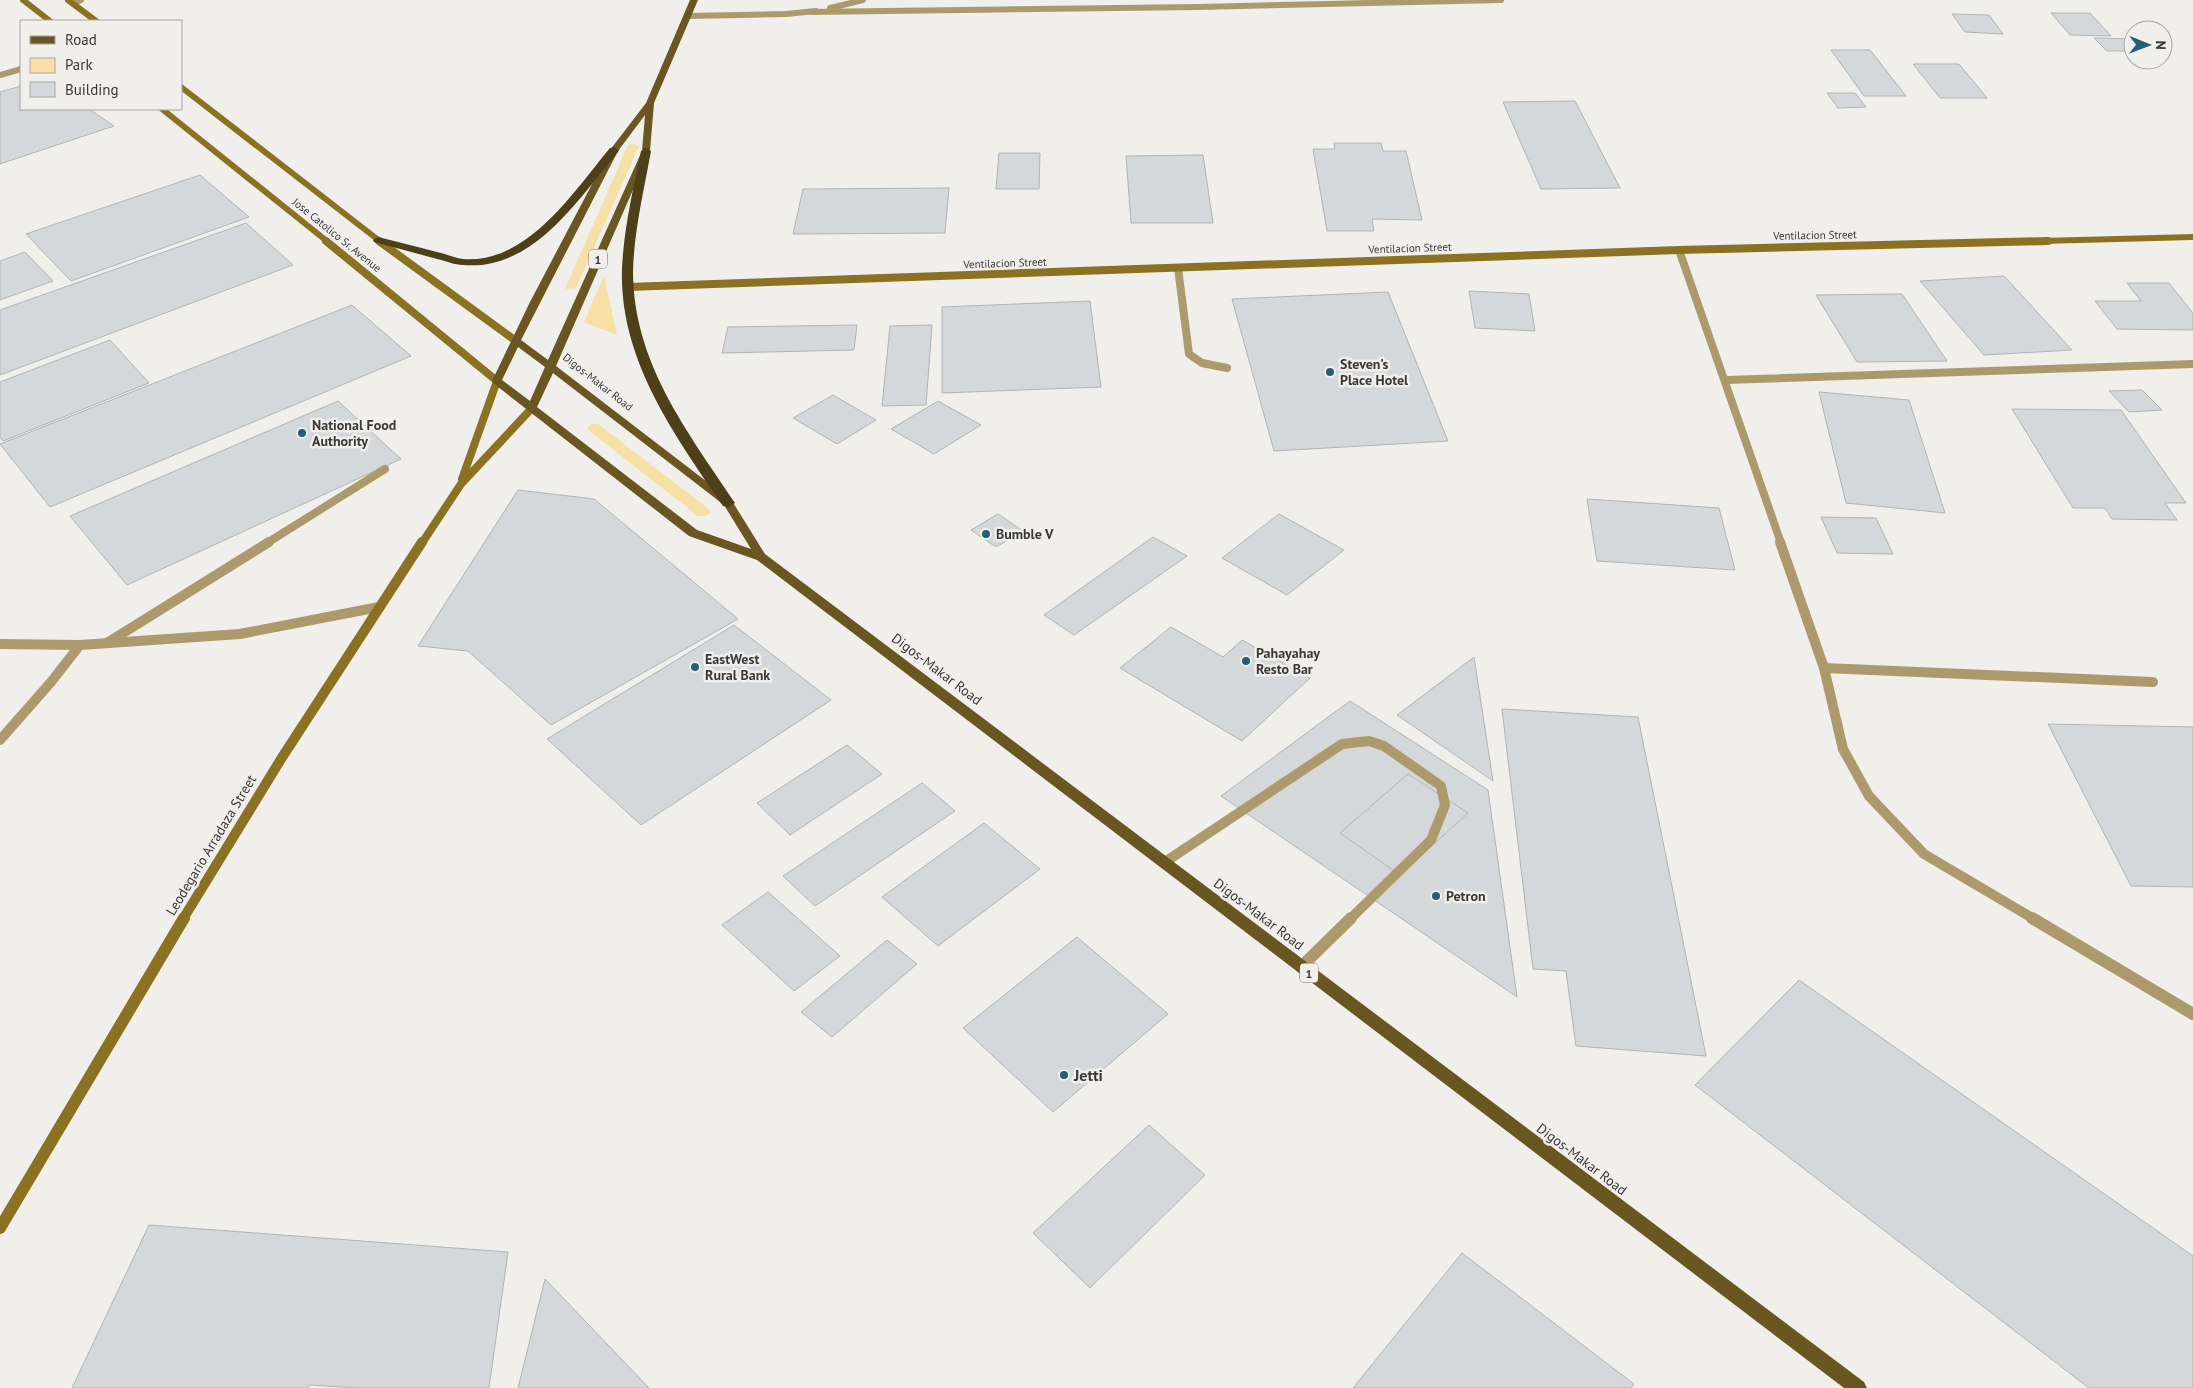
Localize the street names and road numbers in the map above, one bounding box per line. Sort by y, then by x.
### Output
street label: Jose Catolico Sr. Avenue [289,194,385,275]
street label: Ventilacion Street [1772,227,1857,243]
street label: Ventilacion Street [1367,240,1452,256]
road number: 1 [589,250,607,268]
street label: Ventilacion Street [962,255,1047,271]
street label: Digos-Makar Road [560,350,636,414]
street label: Digos-Makar Road [888,629,986,709]
street label: Leodegario Arradaza Street [162,771,260,919]
street label: Digos-Makar Road [1210,874,1308,954]
road number: 1 [1300,964,1318,982]
street label: Digos-Makar Road [1533,1119,1631,1199]

